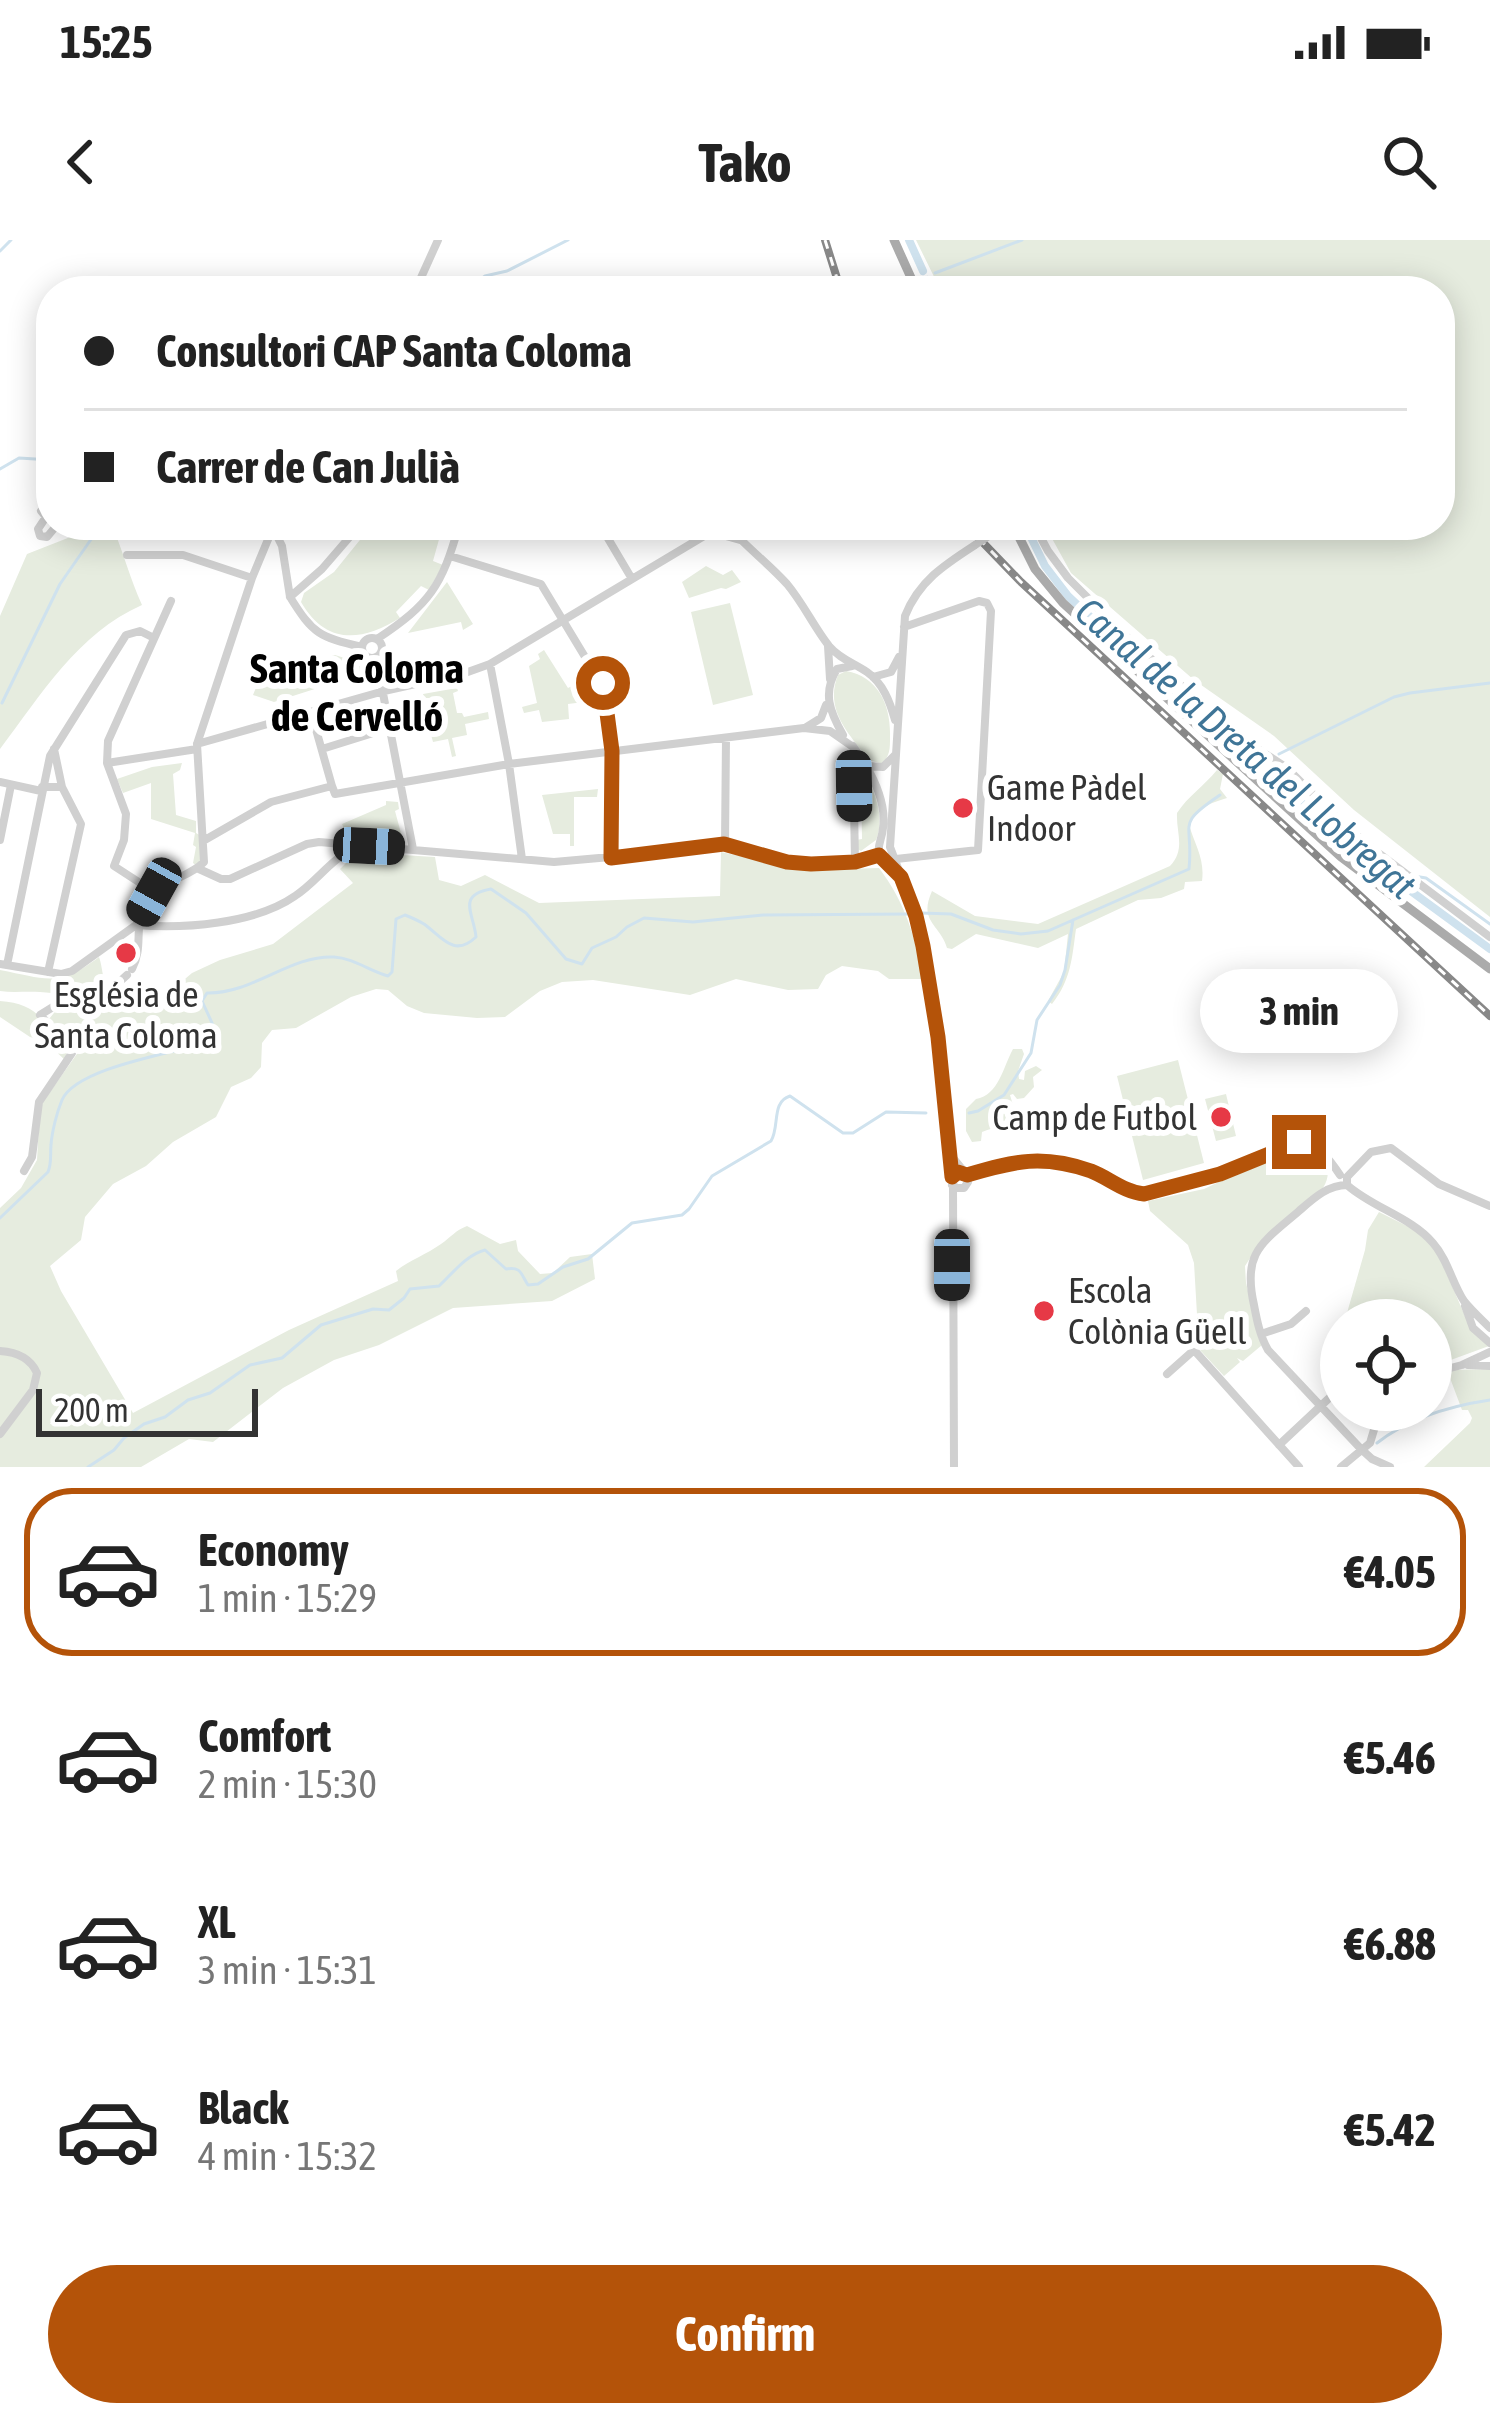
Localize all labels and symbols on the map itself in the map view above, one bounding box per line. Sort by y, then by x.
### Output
water label: Canal de la Dreta del Llobregat [1067,589,1425,907]
district label: Santa Coloma de Cervelló [250,644,464,740]
route start [576,656,630,710]
car [835,750,873,822]
place label: Game Pàdel Indoor [987,766,1147,849]
marker: Game Pàdel Indoor [950,795,976,821]
car [332,826,406,866]
car [121,852,187,932]
marker: Església de Santa Coloma [113,940,139,966]
callout: 3 min [1200,968,1398,1052]
place label: Església de Santa Coloma [34,973,218,1056]
place label: Camp de Futbol [992,1096,1197,1138]
marker: Camp de Futbol [1208,1104,1234,1130]
route end [1272,1115,1326,1169]
car [934,1229,970,1301]
place label: Escola Colònia Güell [1068,1269,1247,1352]
marker: Escola Colònia Güell [1031,1298,1057,1324]
scale bar [36,1383,258,1436]

